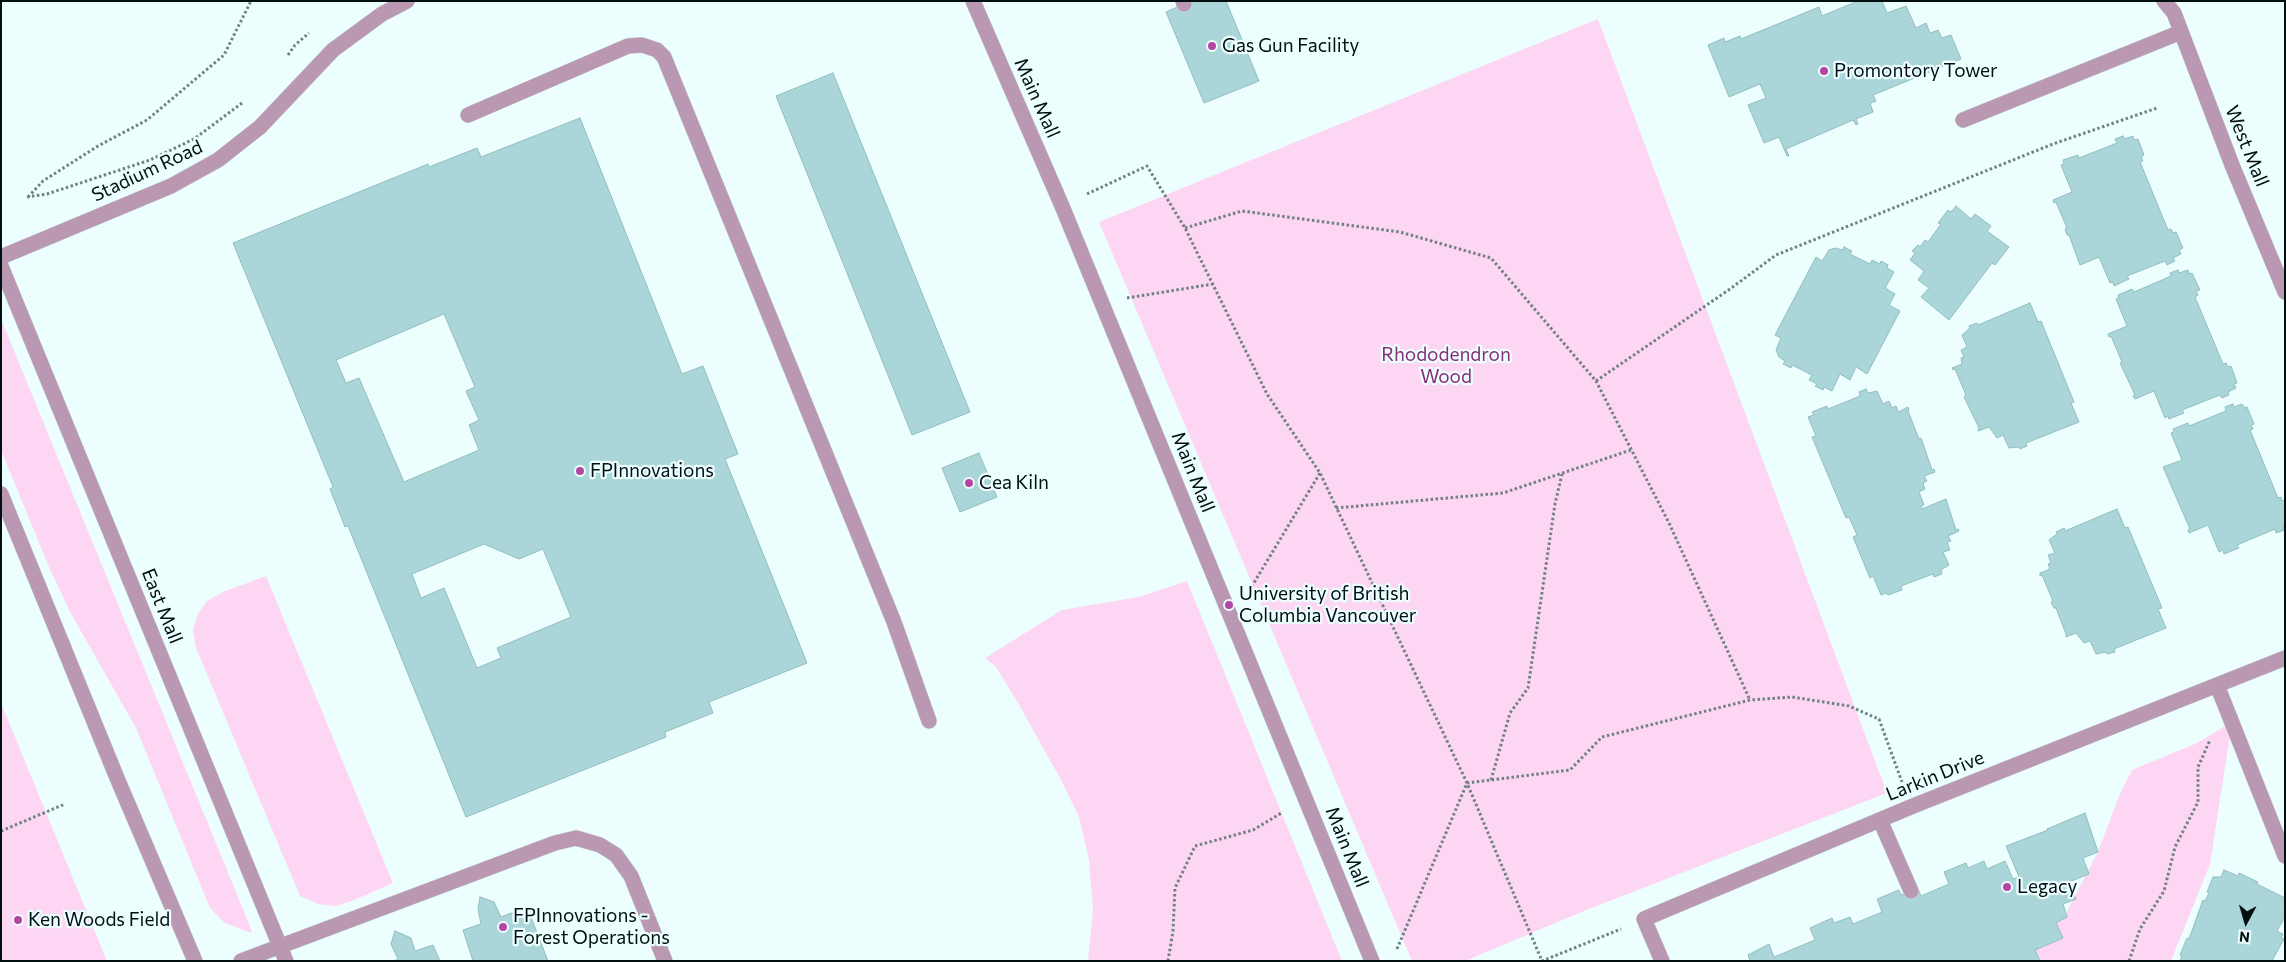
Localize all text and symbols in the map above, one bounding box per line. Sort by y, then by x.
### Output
place label: Gas Gun Facility [1222,35,1359,57]
marker: Gas Gun Facility [1206,40,1218,52]
street label: Main Mall [1009,55,1065,141]
place label: Promontory Tower [1834,60,1998,82]
marker: Promontory Tower [1818,65,1830,77]
street label: West Mall [2220,102,2274,190]
street label: Stadium Road [88,135,206,207]
park label: Rhododendron Wood [1381,344,1511,388]
street label: Main Mall [1167,428,1219,516]
place label: FPInnovations [590,460,714,482]
marker: FPInnovations [574,465,586,477]
place label: Cea Kiln [979,472,1049,494]
marker: Cea Kiln [963,477,975,489]
street label: East Mall [137,565,187,647]
place label: University of British Columbia Vancouver [1239,583,1416,627]
marker: University of British Columbia Vancouver [1223,599,1235,611]
street label: Larkin Drive [1883,746,1987,806]
street label: Main Mall [1321,803,1373,891]
place label: Legacy [2017,876,2077,898]
marker: Legacy [2001,881,2013,893]
north arrow [2221,897,2271,947]
place label: FPInnovations - Forest Operations [513,905,670,949]
place label: Ken Woods Field [28,909,170,931]
marker: Ken Woods Field [12,914,24,926]
marker: FPInnovations - Forest Operations [497,921,509,933]
text: N [2238,928,2250,946]

